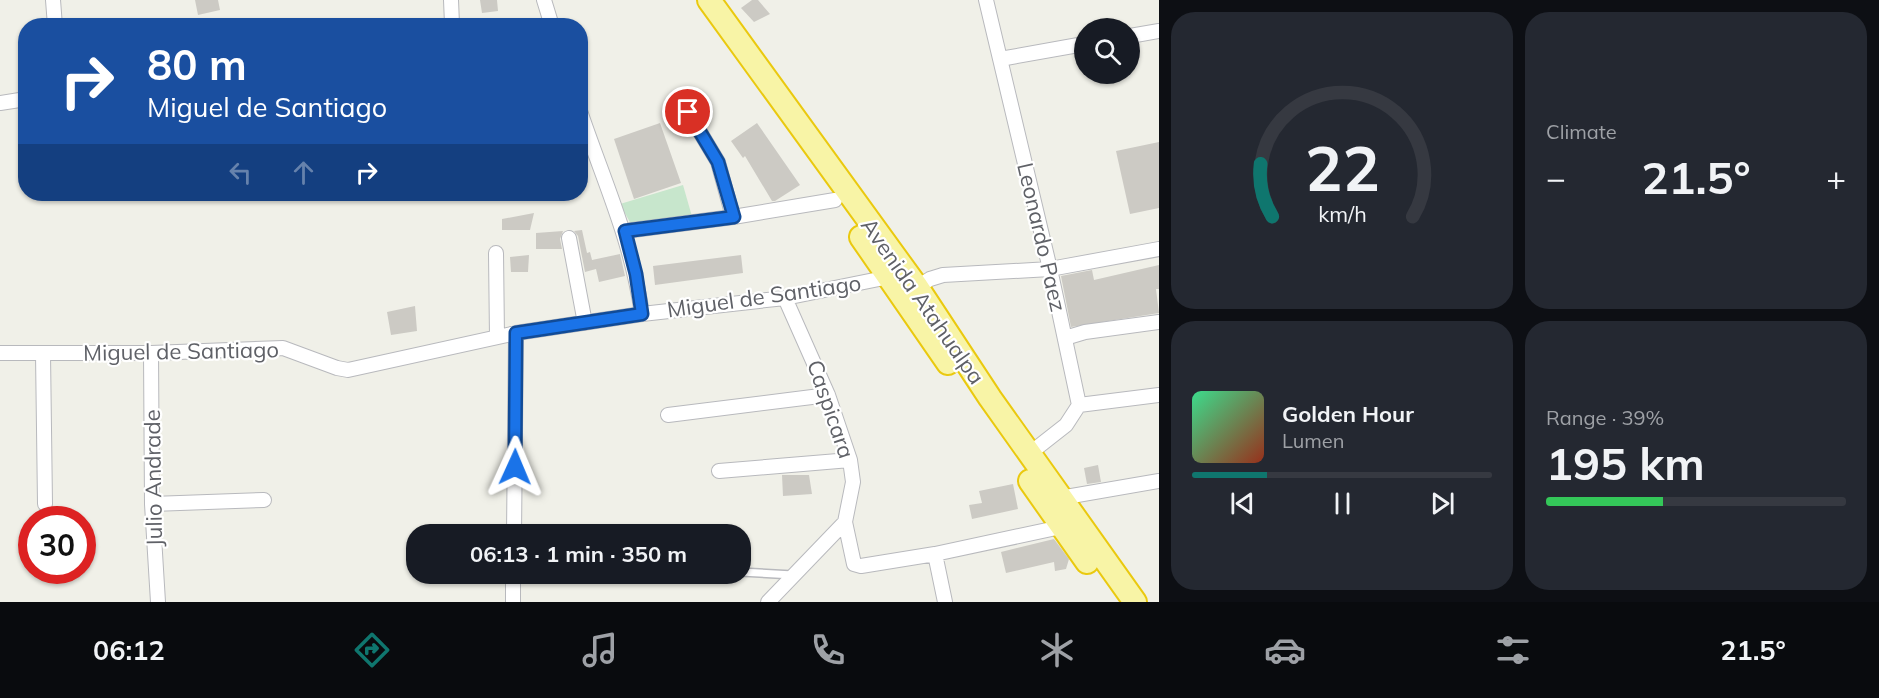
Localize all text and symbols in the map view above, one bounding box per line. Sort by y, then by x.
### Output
map controls [1074,18,1140,84]
button: search [1074,18,1140,84]
text: 80 m [147,38,247,91]
icon: right [48,42,126,120]
pin [662,86,713,137]
text: Miguel de Santiago [147,90,387,124]
icon: arrive [671,95,704,128]
text: Climate [1546,119,1617,144]
text: 22 [1305,128,1379,207]
text: 21.5° [1641,149,1751,205]
icon: left [224,156,257,189]
icon: ahead [287,156,320,189]
icon: right [350,156,383,189]
text: − [1546,157,1566,198]
text: + [1826,157,1846,198]
street label: Leonardo Paez [1011,160,1073,314]
text: km/h [1318,201,1366,228]
street label: Avenida Atahualpa [855,212,991,390]
street label: Miguel de Santiago [665,269,863,323]
street label: Miguel de Santiago [83,335,279,367]
street label: Caspicara [801,356,861,462]
text: Golden Hour [1282,400,1414,428]
text: Range · 39% [1546,405,1664,430]
street label: Julio Andrade [138,409,168,547]
text: Lumen [1282,428,1344,453]
position arrow [483,435,547,499]
text: 195 km [1546,435,1705,491]
icon: previous [1226,487,1259,520]
icon: pause [1326,487,1359,520]
icon: next [1426,487,1459,520]
speed limit sign: 30 [18,506,96,584]
text: 06:13 · 1 min · 350 m [470,540,687,568]
icon: directions [351,629,393,671]
icon: music [579,629,621,671]
icon: phone [807,629,849,671]
icon: climate [1036,629,1078,671]
icon: car [1264,629,1306,671]
icon: filters [1492,629,1534,671]
text: 06:12 [93,633,165,667]
text: 21.5° [1720,633,1786,667]

